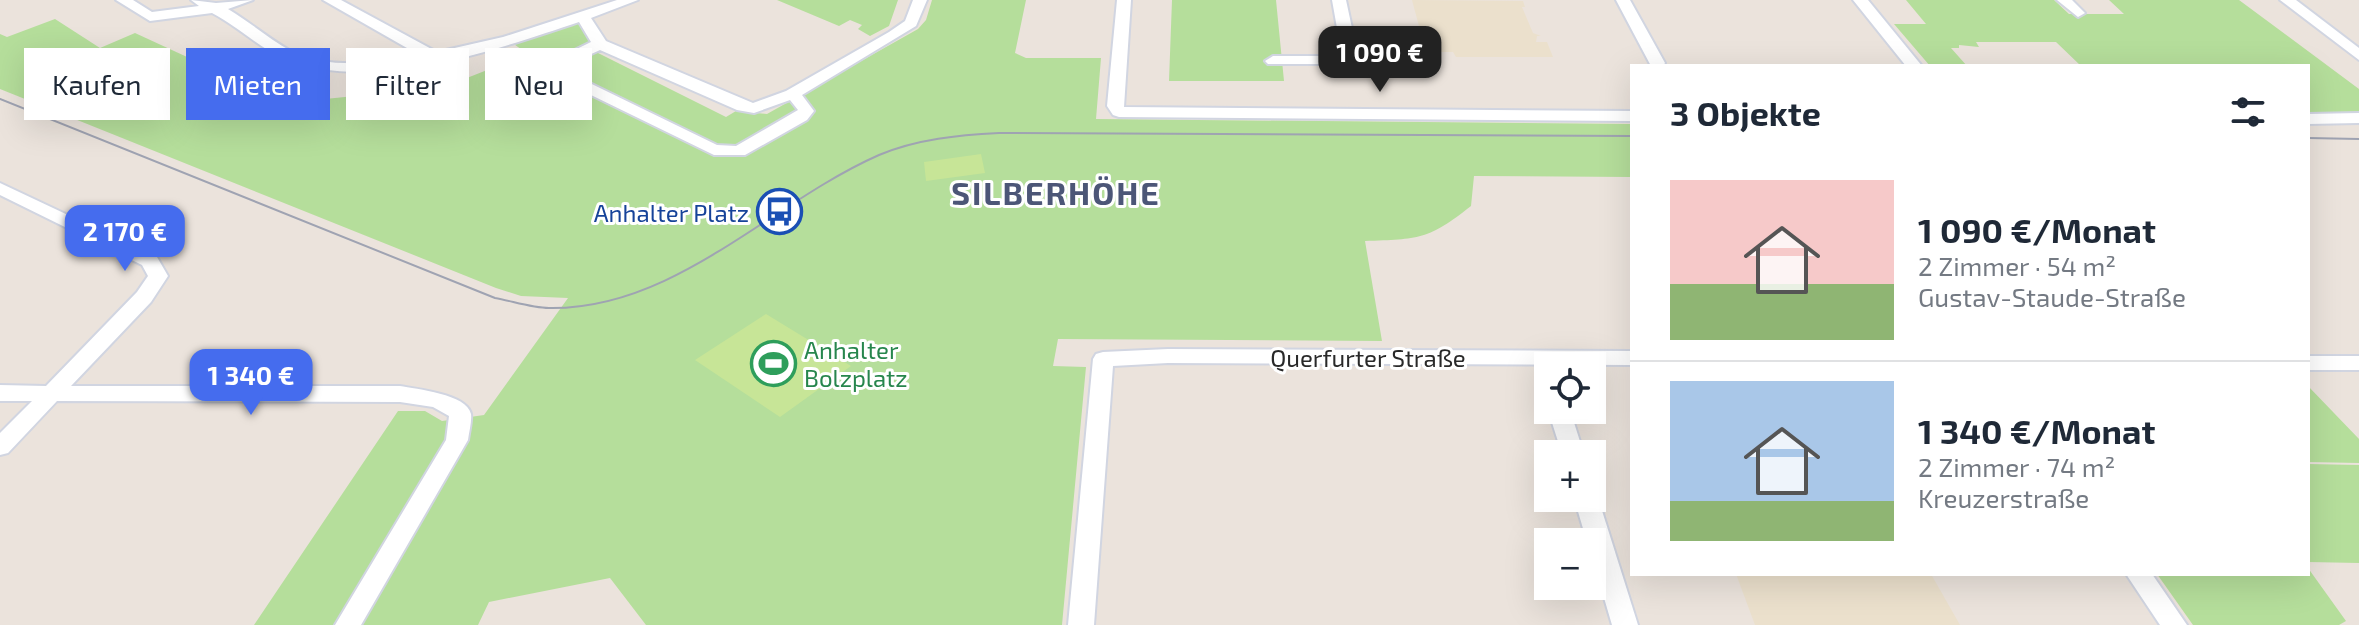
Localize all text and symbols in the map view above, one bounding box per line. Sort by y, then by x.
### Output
pin: 1 090 € [1306,26,1454,94]
text: 1 090 € [1336,36,1424,67]
chip: Kaufen [24,48,170,120]
chip: Mieten [186,48,330,120]
chip: Filter [346,48,469,120]
chip: Neu [485,48,592,120]
icon: filters [2226,90,2270,134]
text: 3 Objekte [1670,92,1821,133]
district label: SILBERHÖHE [951,173,1161,211]
bus stop icon: Anhalter Platz [756,188,804,236]
place label: Anhalter Platz [594,198,749,227]
pin: 2 170 € [51,205,199,273]
text: 1 090 €/Monat [1918,209,2156,250]
icon: home [1734,212,1830,308]
text: 2 170 € [83,215,167,246]
text: 2 Zimmer · 54 m² [1918,250,2116,281]
text: Gustav-Staude-Straße [1918,281,2186,312]
place label: Anhalter Bolzplatz [804,335,908,392]
sports icon: Anhalter Bolzplatz [749,339,797,387]
street label: Querfurter Straße [1270,343,1466,372]
pin: 1 340 € [177,349,325,417]
map controls [1534,352,1606,600]
button: locate [1534,352,1606,424]
text: 1 340 € [208,359,294,390]
text: 1 340 €/Monat [1918,410,2155,451]
icon: home [1734,413,1830,509]
button: + [1534,440,1606,512]
text: 2 Zimmer · 74 m² [1918,451,2115,482]
text: Kreuzerstraße [1918,482,2089,513]
button: − [1534,528,1606,600]

